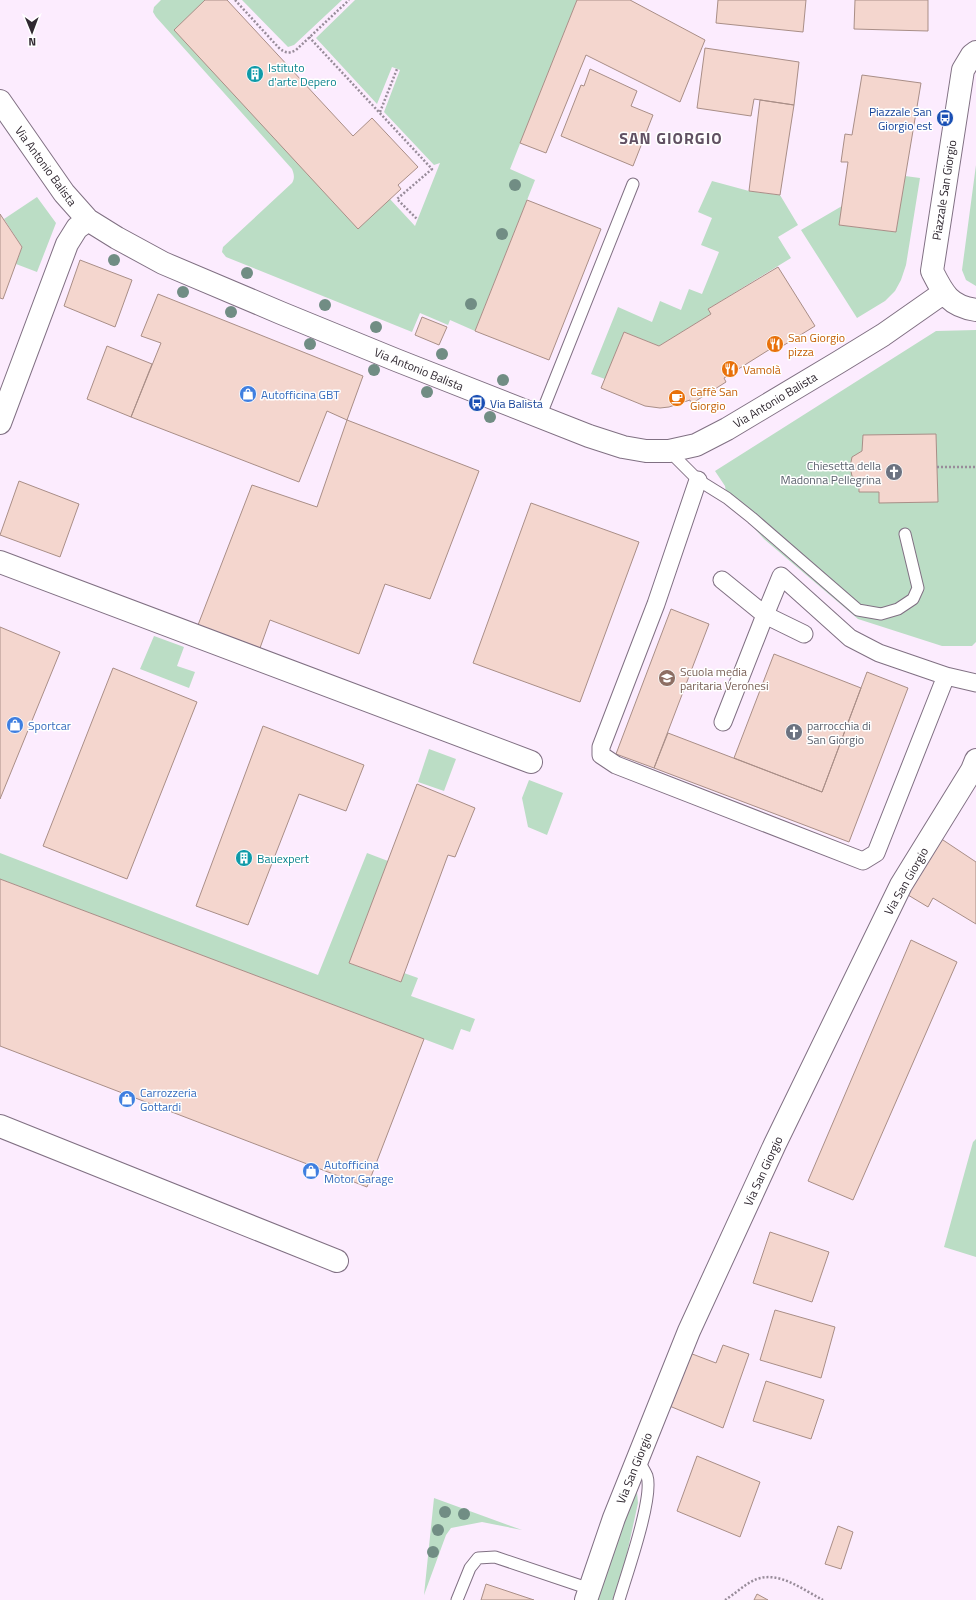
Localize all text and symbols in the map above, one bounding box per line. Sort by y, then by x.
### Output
north arrow [12,12,52,52]
text: N [28,34,36,50]
place label: Istituto d'arte Depero [268,58,336,91]
building icon: Istituto d'arte Depero [245,64,265,84]
place label: Piazzale San Giorgio est [869,102,933,135]
bus stop icon: Piazzale San Giorgio est [935,108,955,128]
street label: Via Antonio Balista [10,122,82,210]
district label: SAN GIORGIO [619,126,723,150]
street label: Piazzale San Giorgio [927,138,961,242]
place label: San Giorgio pizza [788,328,845,361]
restaurant icon: San Giorgio pizza [765,334,785,354]
street label: Via Antonio Balista [371,342,467,396]
restaurant icon: Vamolà [720,359,740,379]
place label: Vamolà [743,360,781,379]
street label: Via Antonio Balista [729,367,821,433]
place label: Caffè San Giorgio [690,382,738,415]
shop icon: Autofficina GBT [238,384,258,404]
place label: Autofficina GBT [261,385,340,404]
cafe icon: Caffè San Giorgio [667,388,687,408]
bus stop icon: Via Balista [467,393,487,413]
place label: Via Balista [490,394,543,413]
place label: Chiesetta della Madonna Pellegrina [781,456,881,489]
church icon: Chiesetta della Madonna Pellegrina [884,462,904,482]
place label: Scuola media paritaria Veronesi [680,662,769,695]
school or university icon: Scuola media paritaria Veronesi [657,668,677,688]
shop icon: Sportcar [5,715,25,735]
place label: Sportcar [28,716,71,735]
place label: parrocchia di San Giorgio [807,716,871,749]
church icon: parrocchia di San Giorgio [784,722,804,742]
street label: Via San Giorgio [879,844,933,918]
building icon: Bauexpert [234,848,254,868]
place label: Bauexpert [257,849,310,868]
place label: Carrozzeria Gottardi [140,1083,197,1116]
shop icon: Carrozzeria Gottardi [117,1089,137,1109]
street label: Via San Giorgio [738,1133,788,1209]
place label: Autofficina Motor Garage [324,1155,393,1188]
shop icon: Autofficina Motor Garage [301,1161,321,1181]
street label: Via San Giorgio [611,1429,657,1507]

